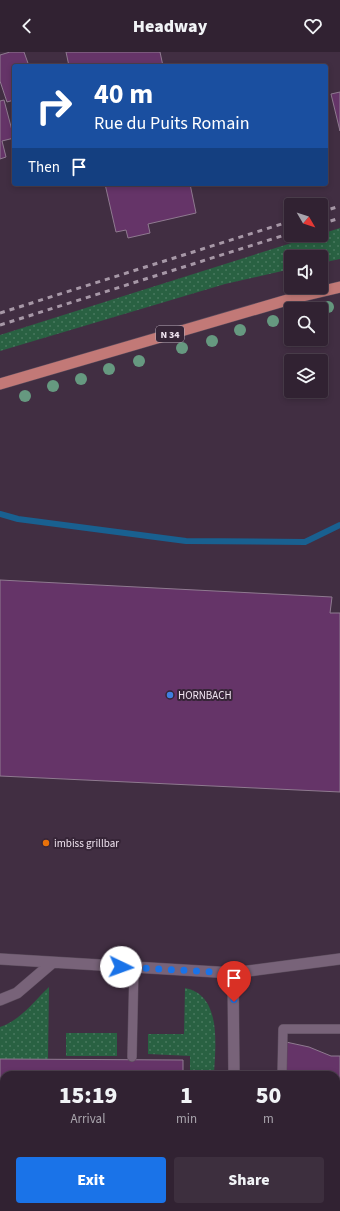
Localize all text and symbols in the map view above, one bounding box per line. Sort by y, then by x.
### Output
text: Headway [133,14,207,39]
icon: back [16,15,38,37]
icon: heart [302,15,324,37]
text: 40 m [94,74,153,114]
icon: right [28,80,80,132]
text: Rue du Puits Romain [94,111,249,136]
icon: arrive [68,156,90,178]
text: Then [28,157,60,178]
north arrow [284,198,328,242]
map controls [284,198,328,398]
button: sound [284,250,328,294]
button: search [284,302,328,346]
road number: N 34 [156,326,184,342]
button: layers [284,354,328,398]
place label: HORNBACH [178,688,232,703]
marker: HORNBACH [165,690,175,700]
place label: imbiss grillbar [54,836,119,851]
marker: imbiss grillbar [41,838,51,848]
position arrow [100,946,142,988]
pin [217,961,251,1002]
icon: arrive [223,967,245,989]
text: 15:19 [59,1078,117,1113]
text: 1 [180,1078,193,1113]
text: 50 [256,1078,281,1113]
text: Arrival [71,1110,105,1128]
text: min [176,1110,197,1128]
text: m [263,1110,274,1128]
button: Exit [16,1157,166,1203]
button: Share [174,1157,324,1203]

